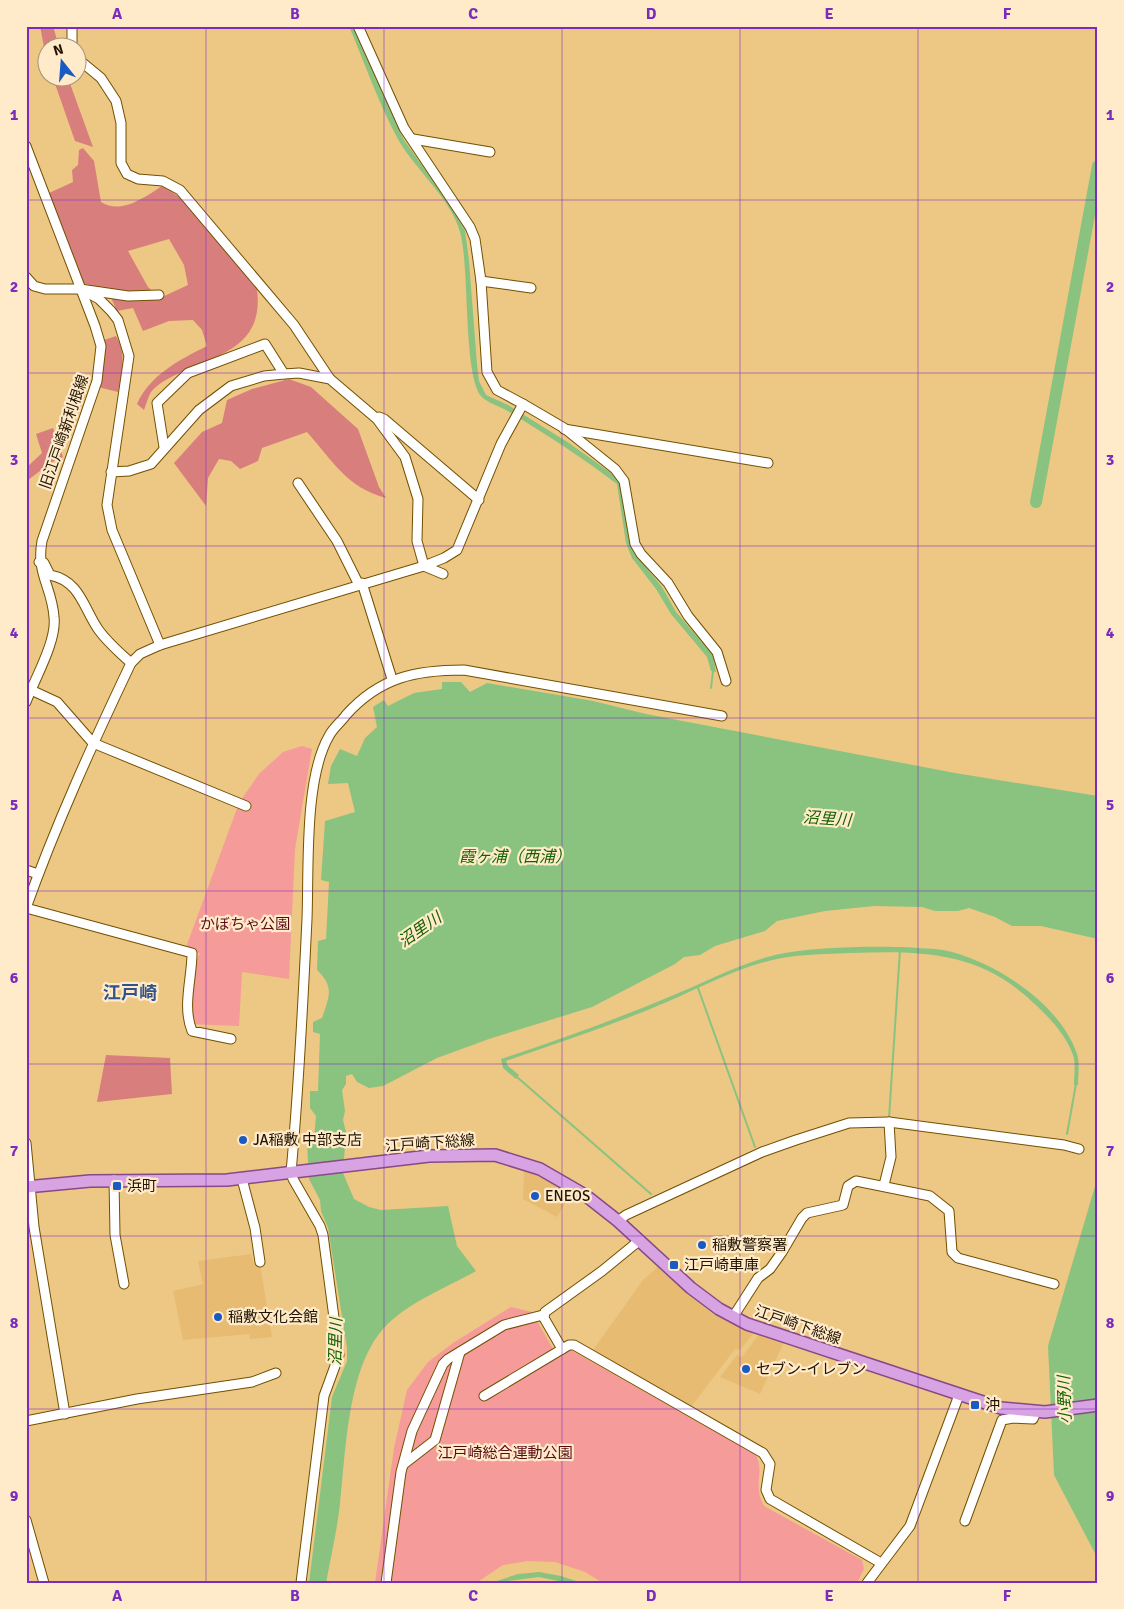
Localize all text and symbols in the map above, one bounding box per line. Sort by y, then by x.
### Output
text: A [112,4,123,24]
text: B [290,4,300,24]
text: C [468,4,478,24]
text: D [646,4,657,24]
text: E [824,4,834,24]
text: F [1003,4,1012,24]
north arrow [38,38,88,88]
text: N [51,40,65,60]
text: 1 [10,105,19,125]
text: 1 [1106,105,1115,125]
text: 2 [10,277,18,297]
text: 2 [1106,277,1114,297]
street label: 旧江戸崎新利根線 [36,372,92,492]
text: 3 [10,450,18,470]
text: 3 [1106,450,1114,470]
text: 4 [10,623,19,643]
text: 4 [1106,623,1115,643]
text: 5 [10,795,18,815]
text: 5 [1106,795,1114,815]
water label: 沼里川 [802,807,854,831]
water label: 霞ヶ浦（西浦） [459,847,571,867]
water label: 沼里川 [395,907,447,952]
park label: かぼちゃ公園 [200,915,290,933]
text: 6 [10,968,19,988]
text: 6 [1106,968,1115,988]
district label: 江戸崎 [103,982,157,1004]
place label: JA稲敷 中部支店 [253,1131,362,1149]
street label: 江戸崎下総線 [384,1131,476,1155]
marker: JA稲敷 中部支店 [237,1134,249,1146]
text: 7 [10,1141,19,1161]
text: 7 [1106,1141,1115,1161]
place label: 浜町 [127,1177,157,1195]
marker: 浜町 [111,1180,123,1192]
place label: ENEOS [545,1187,590,1205]
marker: ENEOS [529,1190,541,1202]
place label: 稲敷警察署 [712,1236,787,1254]
marker: 稲敷警察署 [696,1239,708,1251]
place label: 江戸崎車庫 [684,1256,759,1274]
marker: 江戸崎車庫 [668,1259,680,1271]
street label: 江戸崎下総線 [753,1302,843,1348]
place label: 稲敷文化会館 [228,1308,318,1326]
marker: 稲敷文化会館 [212,1311,224,1323]
text: 8 [10,1313,19,1333]
text: 8 [1106,1313,1115,1333]
water label: 沼里川 [326,1316,346,1366]
place label: セブン-イレブン [756,1360,866,1378]
marker: セブン-イレブン [740,1363,752,1375]
water label: 小野川 [1054,1374,1076,1424]
place label: 沖 [985,1396,1000,1414]
marker: 沖 [969,1399,981,1411]
park label: 江戸崎総合運動公園 [437,1444,573,1462]
text: 9 [10,1486,19,1506]
text: 9 [1106,1486,1115,1506]
text: A [112,1586,123,1606]
text: B [290,1586,300,1606]
text: C [468,1586,478,1606]
text: D [646,1586,657,1606]
text: E [824,1586,834,1606]
text: F [1003,1586,1012,1606]

